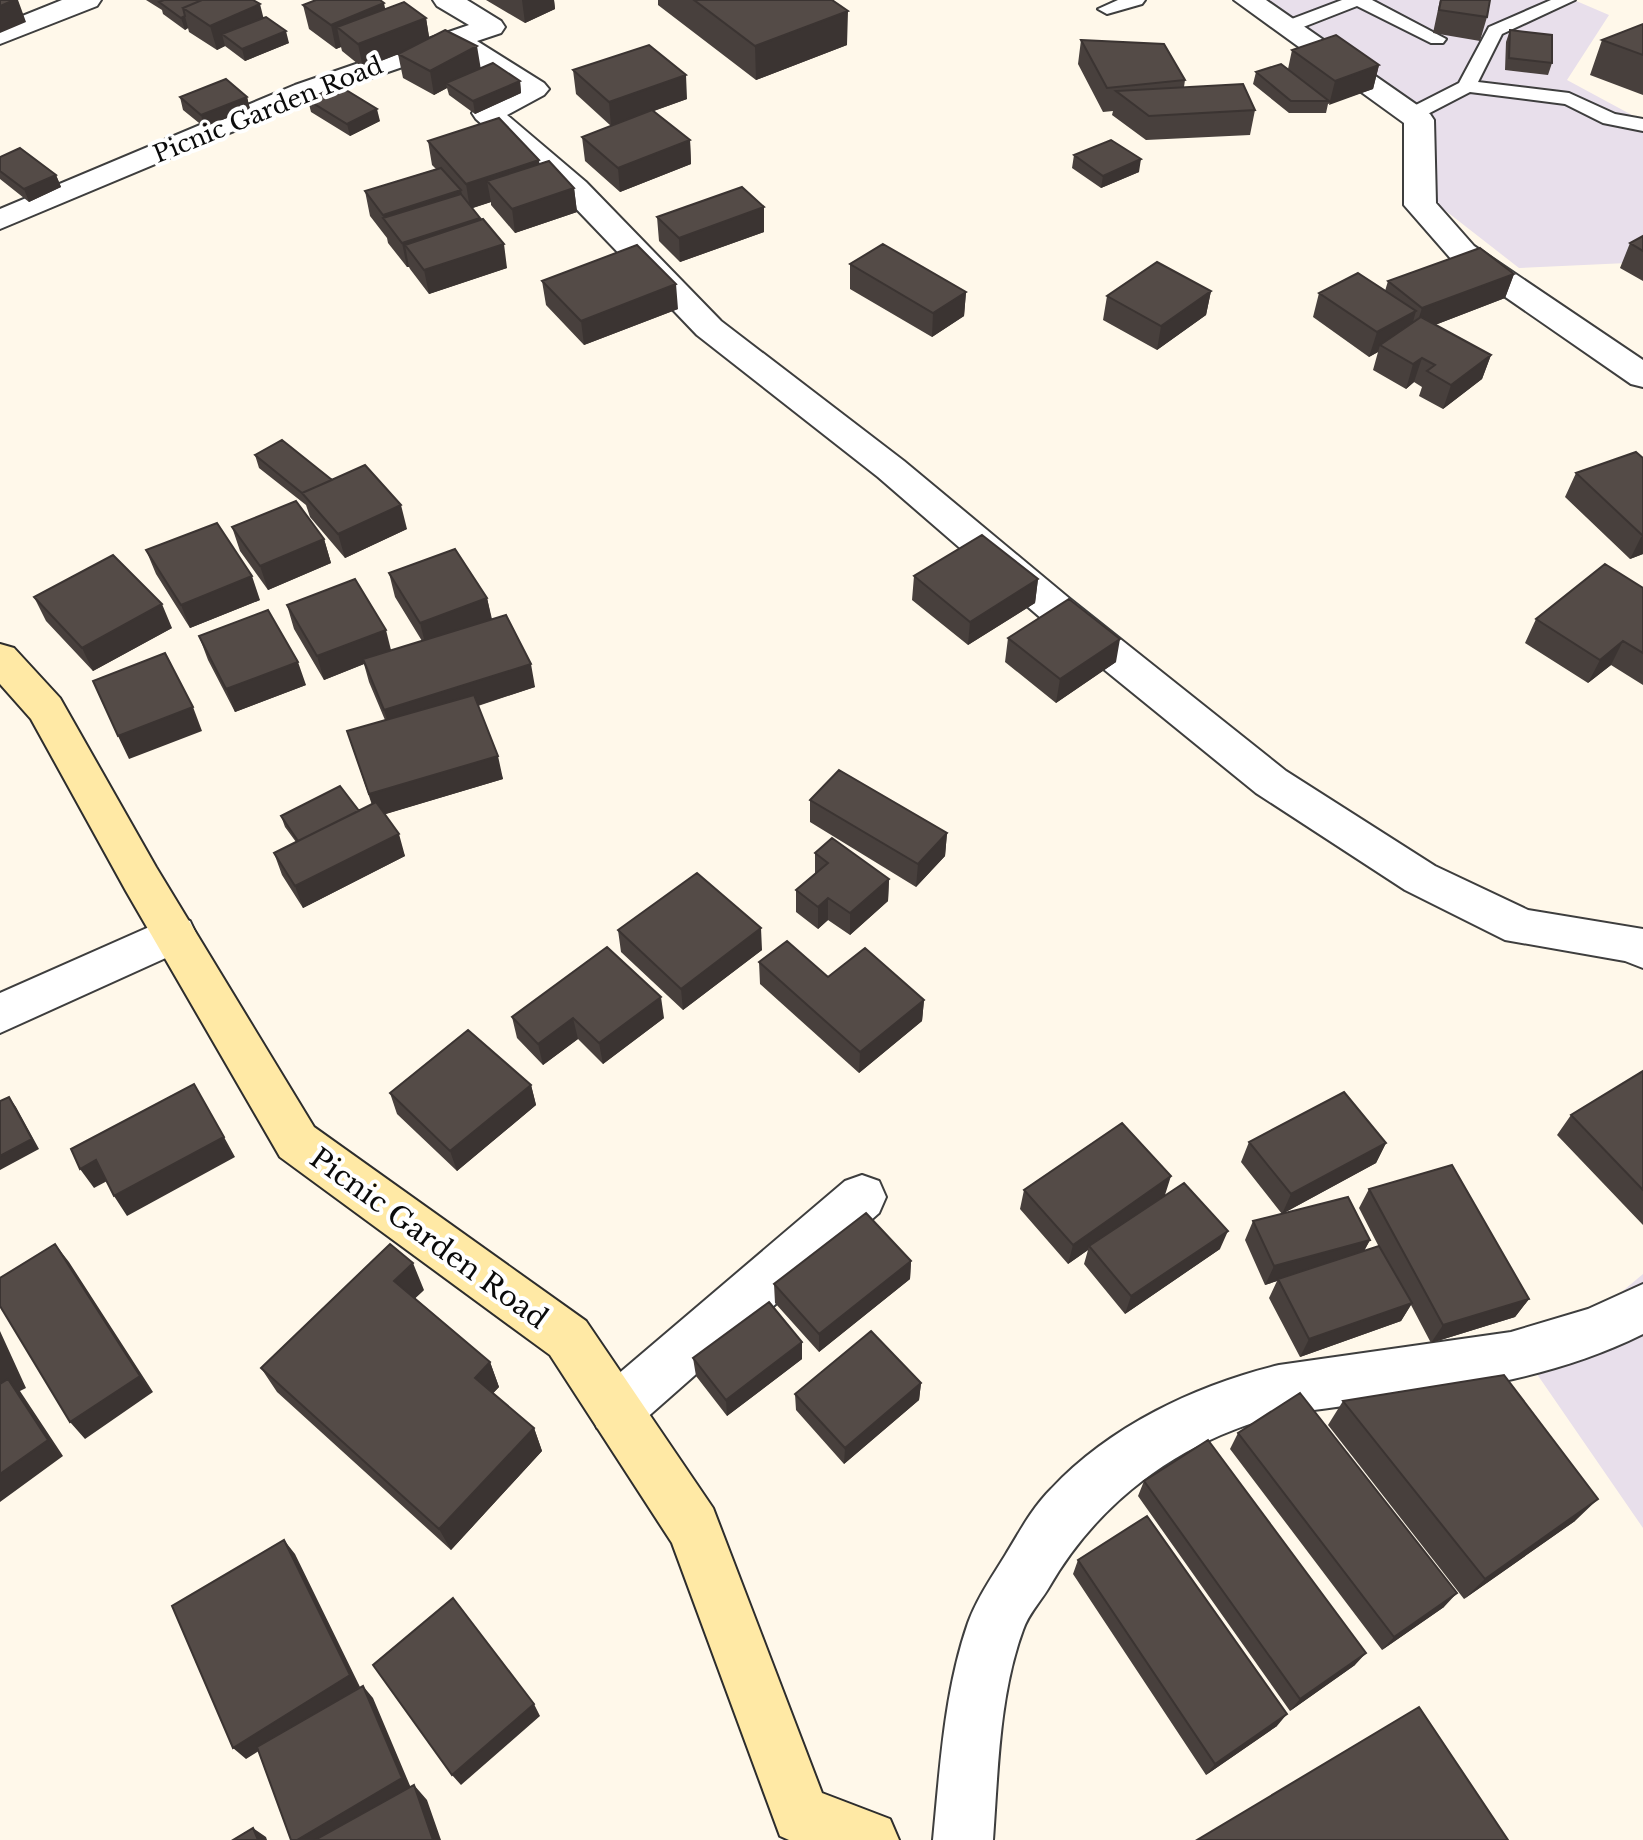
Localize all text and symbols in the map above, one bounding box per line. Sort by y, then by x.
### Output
street label: Picnic Garden Road [149,50,387,169]
street label: Picnic Garden Road [303,1140,555,1336]

